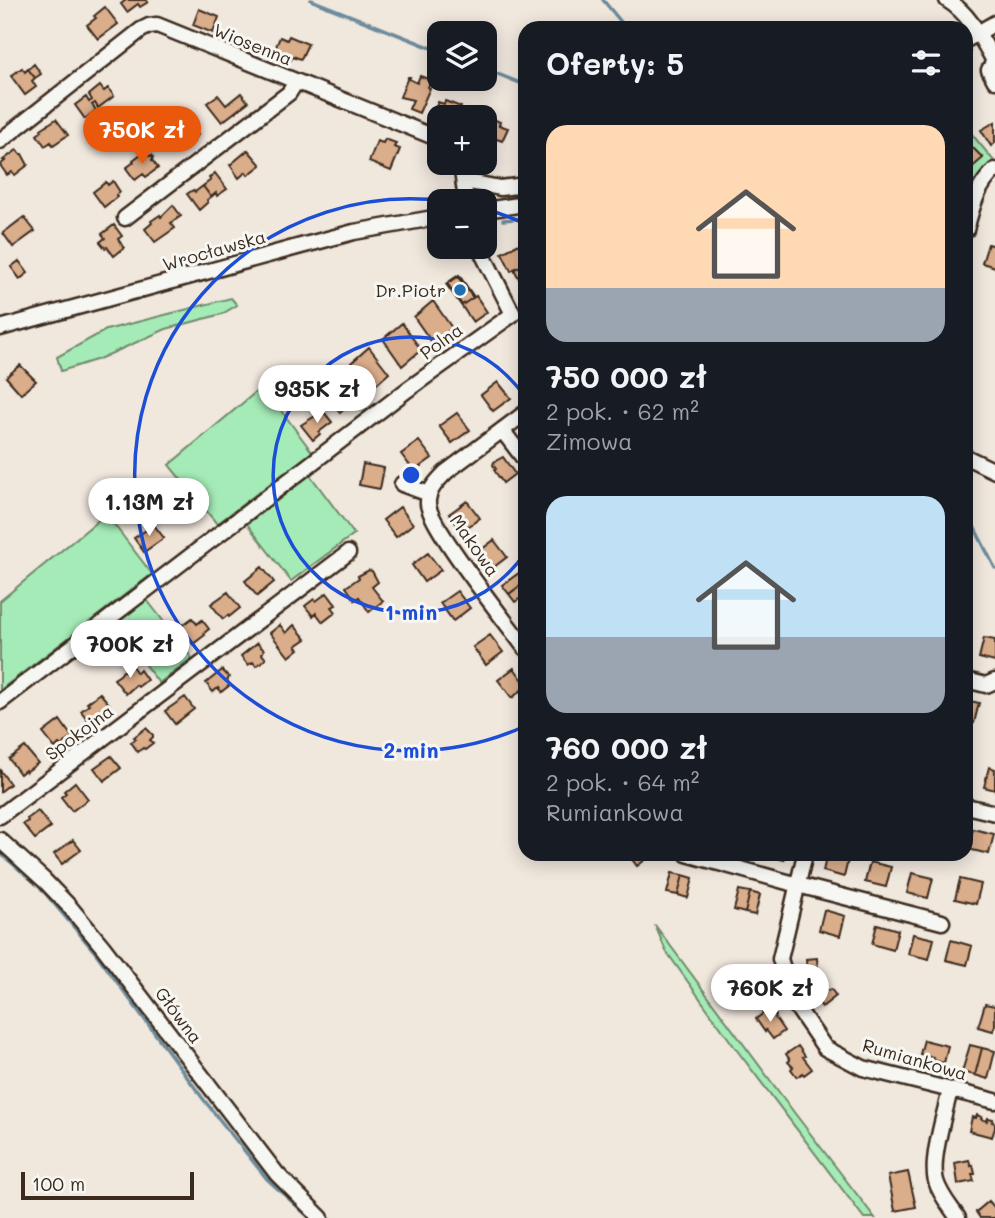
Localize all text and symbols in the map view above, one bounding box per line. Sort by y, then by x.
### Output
street label: Wiosenna [210,17,296,71]
map controls [427,21,497,259]
button: layers [427,21,497,91]
text: Oferty: 5 [546,43,684,83]
icon: filters [907,44,945,82]
button: + [427,105,497,175]
pin: 750K zł [77,106,207,166]
text: 750K zł [99,114,185,144]
icon: home [683,171,809,297]
button: − [427,189,497,259]
street label: Wrocławska [160,224,268,276]
place label: Dr.Piotr [375,278,446,302]
marker: Dr.Piotr [452,282,468,298]
street label: Polna [415,317,467,365]
text: 750 000 zł [546,356,707,396]
pin: 935K zł [252,366,382,425]
text: 935K zł [274,373,360,403]
text: 2 pok. · 62 m² [546,396,699,426]
text: Zimowa [546,426,633,456]
centre of rings [399,463,423,487]
pin: 1.13M zł [77,478,221,538]
text: 1.13M zł [104,486,194,516]
street label: Makowa [445,509,505,581]
icon: home [683,542,809,668]
text: 1 min [385,598,437,625]
pin: 700K zł [65,620,195,680]
text: 700K zł [86,628,174,658]
street label: Spokojna [40,699,118,765]
text: 760 000 zł [546,727,707,767]
text: 2 min [383,736,439,763]
text: 2 pok. · 64 m² [546,767,700,797]
text: Rumiankowa [546,797,684,827]
pin: 760K zł [705,964,835,1024]
text: 760K zł [727,972,813,1002]
street label: Główna [150,982,208,1048]
street label: Rumiankowa [860,1033,970,1085]
scale bar [21,1169,194,1201]
text: 100 m [32,1171,85,1196]

